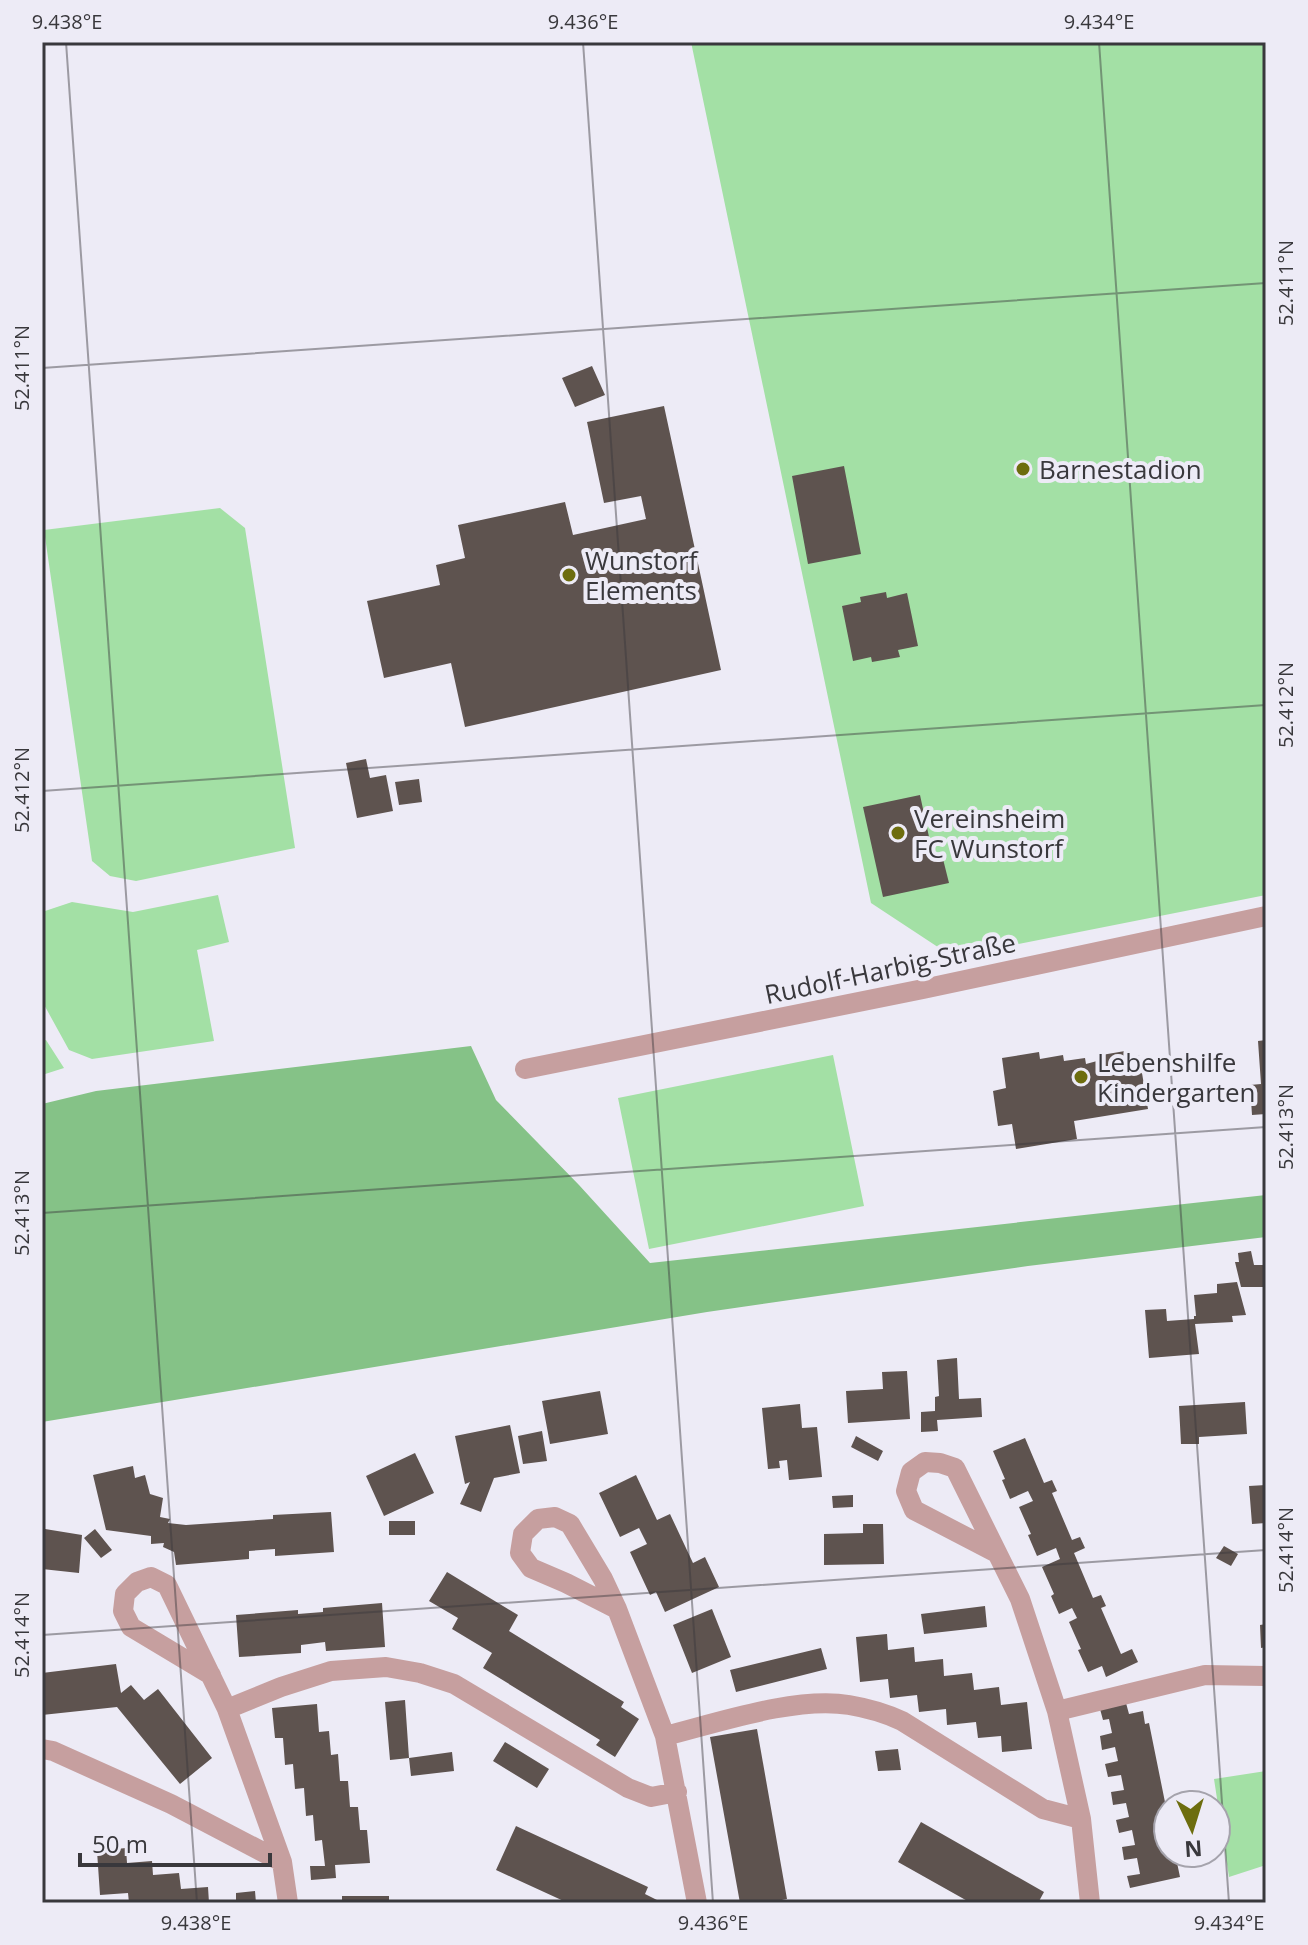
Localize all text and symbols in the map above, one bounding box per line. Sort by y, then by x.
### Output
text: 9.438°E [32,8,102,35]
text: 9.436°E [548,8,618,35]
text: 9.434°E [1064,8,1134,35]
text: 52.411°N [1272,240,1299,326]
text: 52.411°N [8,325,35,411]
place label: Barnestadion [1039,451,1202,487]
marker: Barnestadion [1014,460,1032,478]
place label: Wunstorf Elements [585,542,699,608]
marker: Wunstorf Elements [560,566,578,584]
text: 52.412°N [1272,662,1299,748]
text: 52.412°N [8,747,35,833]
place label: Vereinsheim FC Wunstorf [914,800,1065,866]
marker: Vereinsheim FC Wunstorf [889,824,907,842]
street label: Rudolf-Harbig-Straße [761,924,1019,1012]
place label: Lebenshilfe Kindergarten [1097,1044,1256,1110]
marker: Lebenshilfe Kindergarten [1072,1068,1090,1086]
text: 52.413°N [1272,1084,1299,1170]
text: 52.413°N [8,1170,35,1256]
text: 52.414°N [1272,1507,1299,1593]
text: 52.414°N [8,1592,35,1678]
north arrow [1152,1789,1232,1869]
scale bar [80,1817,270,1867]
text: 50 m [92,1827,148,1860]
text: N [1183,1834,1203,1866]
text: 9.438°E [161,1909,231,1936]
text: 9.436°E [678,1909,748,1936]
text: 9.434°E [1194,1909,1264,1936]

